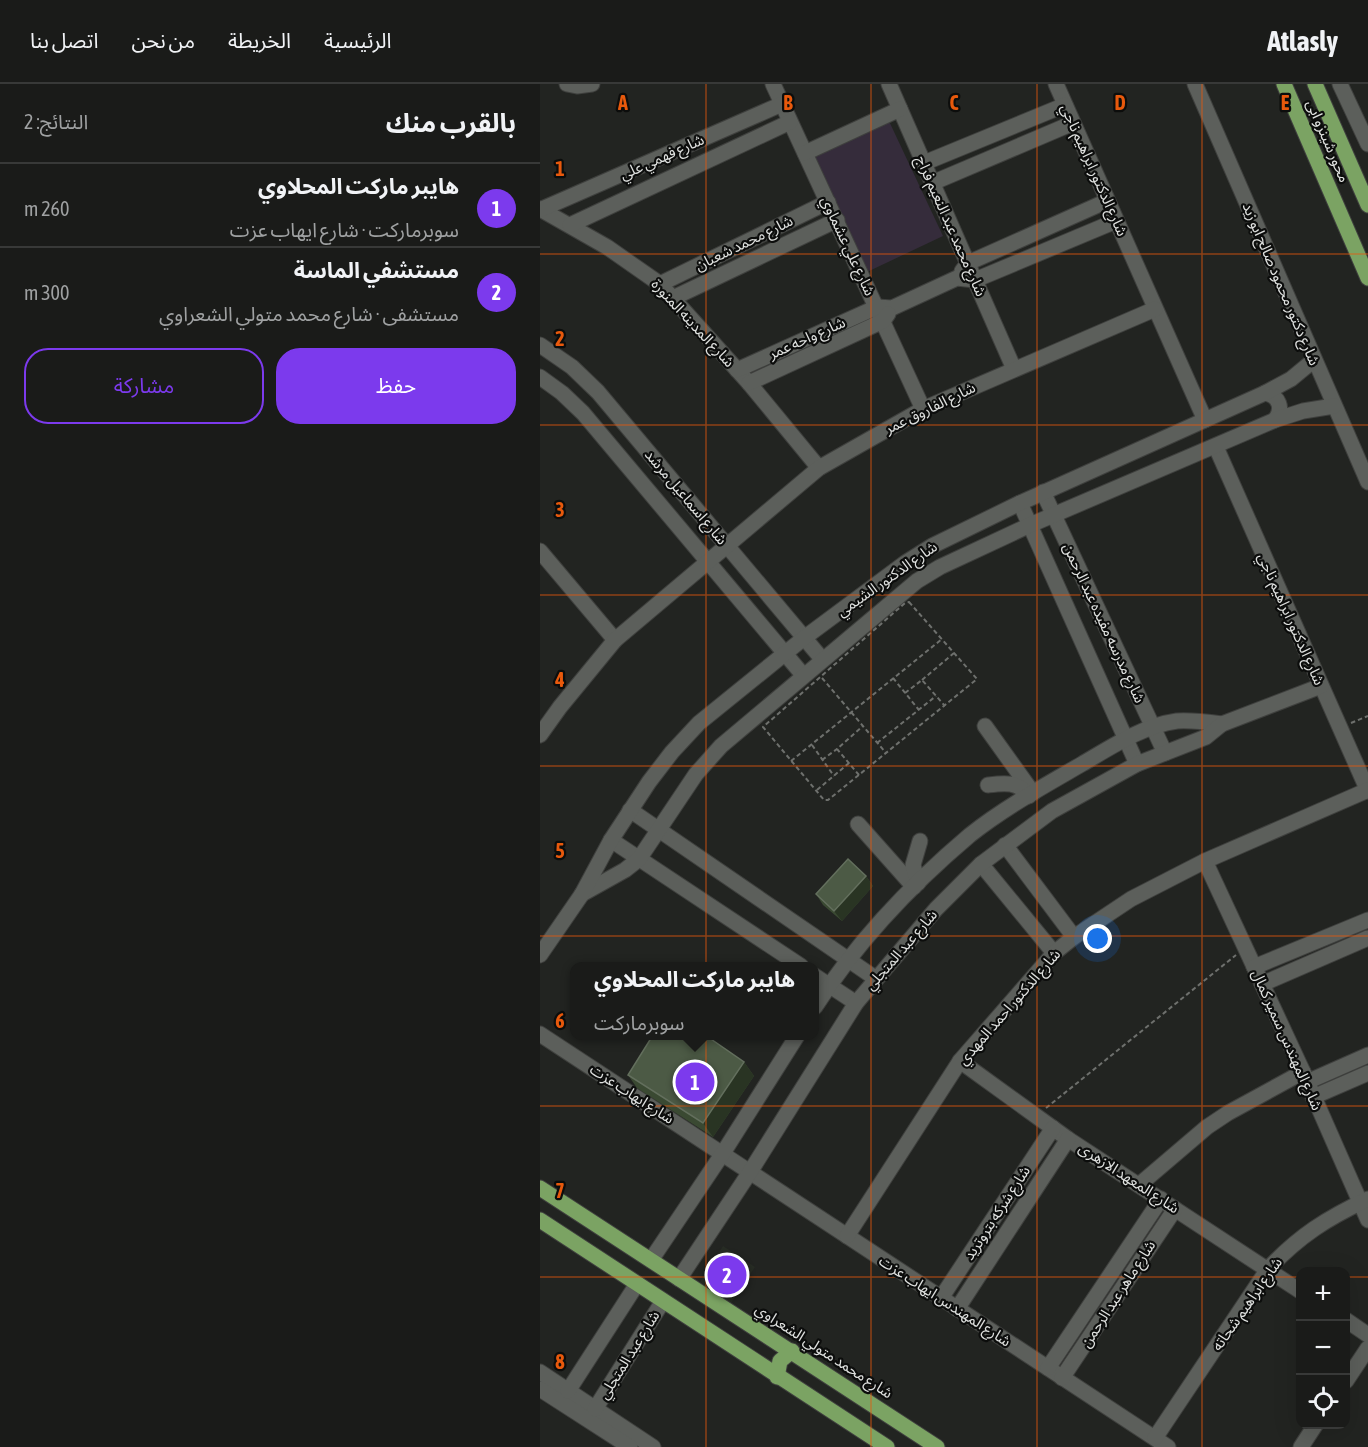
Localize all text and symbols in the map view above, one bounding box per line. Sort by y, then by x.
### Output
text: Atlasly [1267,25,1338,57]
text: اتصل بنا [30,28,98,52]
text: من نحن [131,28,195,52]
text: الخريطة [228,28,291,52]
text: الرئيسية [324,28,391,52]
text: A [617,91,628,114]
text: B [783,91,793,114]
text: C [950,91,959,114]
text: D [1114,91,1126,114]
text: E [1281,91,1290,114]
street label: محور شينزو ابى [1303,97,1353,185]
street label: شارع الدكتور ابراهيم ناجي [1054,101,1131,240]
text: بالقرب منك [386,108,516,138]
text: النتائج: 2 [24,110,88,133]
street label: شارع فهمي علي [617,130,708,186]
street label: شارع محمد عبد النعيم فراج [909,153,990,301]
text: 1 [555,157,565,180]
text: هايبر ماركت المحلاوي [258,173,459,199]
street label: شارع علي عشماوي [814,193,879,300]
text: 260 m [24,197,69,220]
text: 1 [492,197,501,220]
street label: شارع دكتور محمود صالح ابو زيد [1236,200,1324,369]
street label: شارع محمد شعبان [692,211,797,277]
text: سوبرماركت · شارع ايهاب عزت [230,218,459,241]
text: مستشفي الماسة [294,257,459,283]
street label: شارع المدينه المنورة [645,275,739,373]
text: 300 m [24,281,69,304]
text: 2 [492,281,501,304]
text: مستشفى · شارع محمد متولي الشعراوي [159,302,459,325]
street label: شارع واحه عمر [765,313,850,366]
text: 2 [555,327,565,350]
button: مشاركة [24,348,264,424]
button: حفظ [276,348,516,424]
street label: شارع الفاروق عمر [881,378,980,441]
street label: شارع اسماعيل مرشد [639,446,731,550]
text: 3 [555,498,565,521]
street label: شارع الدكتور الشيمي [833,537,943,623]
street label: شارع مدرسه مفيده عبد الرحمن [1056,540,1149,707]
street label: شارع الدكتور ابراهيم ناجي [1251,550,1328,689]
text: 4 [554,668,565,691]
text: 5 [555,839,565,862]
street label: شارع عبد المتجلي [861,906,943,996]
your location [1083,924,1112,953]
street label: شارع الدكتور احمد المهدي [954,945,1067,1070]
popup [570,962,819,1040]
text: هايبر ماركت المحلاوي [594,966,795,992]
street label: شارع المهندس سمير كمال [1245,967,1326,1115]
text: 6 [555,1009,565,1032]
text: سوبرماركت [594,1011,685,1034]
street label: شارع ايهاب عزت [585,1060,678,1131]
pin: 1 [676,1060,714,1104]
street label: شارع المعهد الازهرى [1074,1139,1183,1220]
street label: شارع شركه بتروتريد [960,1162,1037,1265]
text: 7 [555,1179,565,1202]
street label: شارع ماهر عبد الرحمن [1077,1237,1162,1353]
pin: 2 [708,1252,747,1298]
street label: شارع المهندس ايهاب عزت [874,1252,1015,1353]
street label: شارع ابراهيم شحاته [1208,1254,1289,1356]
map controls [1296,1267,1350,1429]
button: + [1296,1267,1350,1321]
street label: شارع محمد متولي الشعراوي [750,1300,896,1405]
street label: شارع عبد المتجلي [595,1307,666,1404]
button: − [1296,1321,1350,1375]
text: 8 [555,1350,565,1373]
button: locate [1296,1375,1350,1429]

